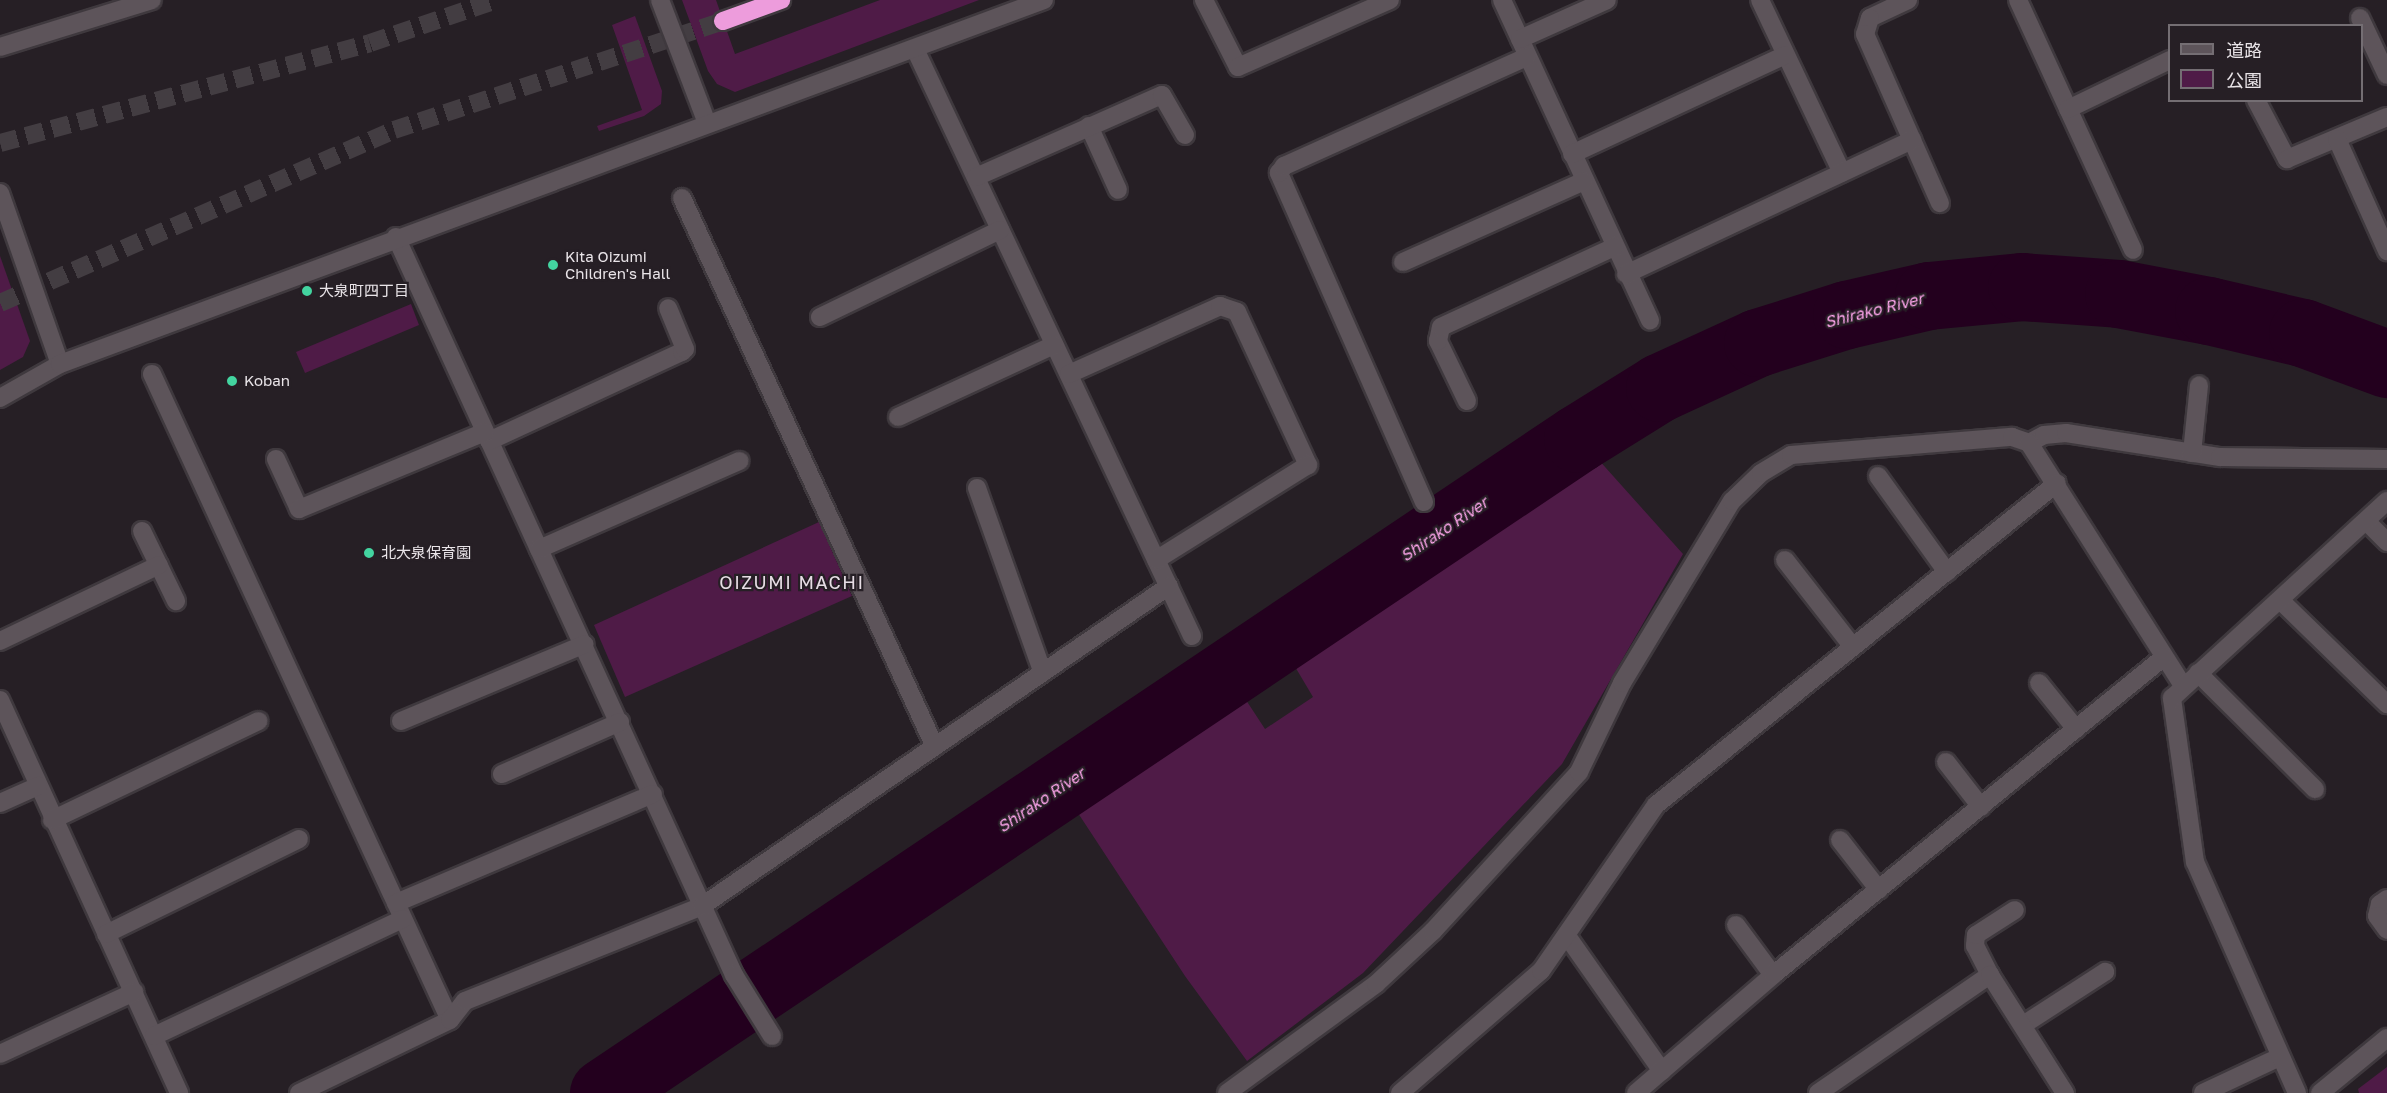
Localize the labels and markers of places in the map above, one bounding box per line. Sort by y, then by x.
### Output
place label: Kita Oizumi Children's Hall [565,247,670,282]
marker: Kita Oizumi Children's Hall [546,258,560,272]
place label: 大泉町四丁目 [319,282,409,300]
marker: 大泉町四丁目 [300,284,314,298]
place label: Koban [244,372,290,390]
marker: Koban [225,374,239,388]
place label: 北大泉保育園 [381,544,471,562]
marker: 北大泉保育園 [362,546,376,560]

